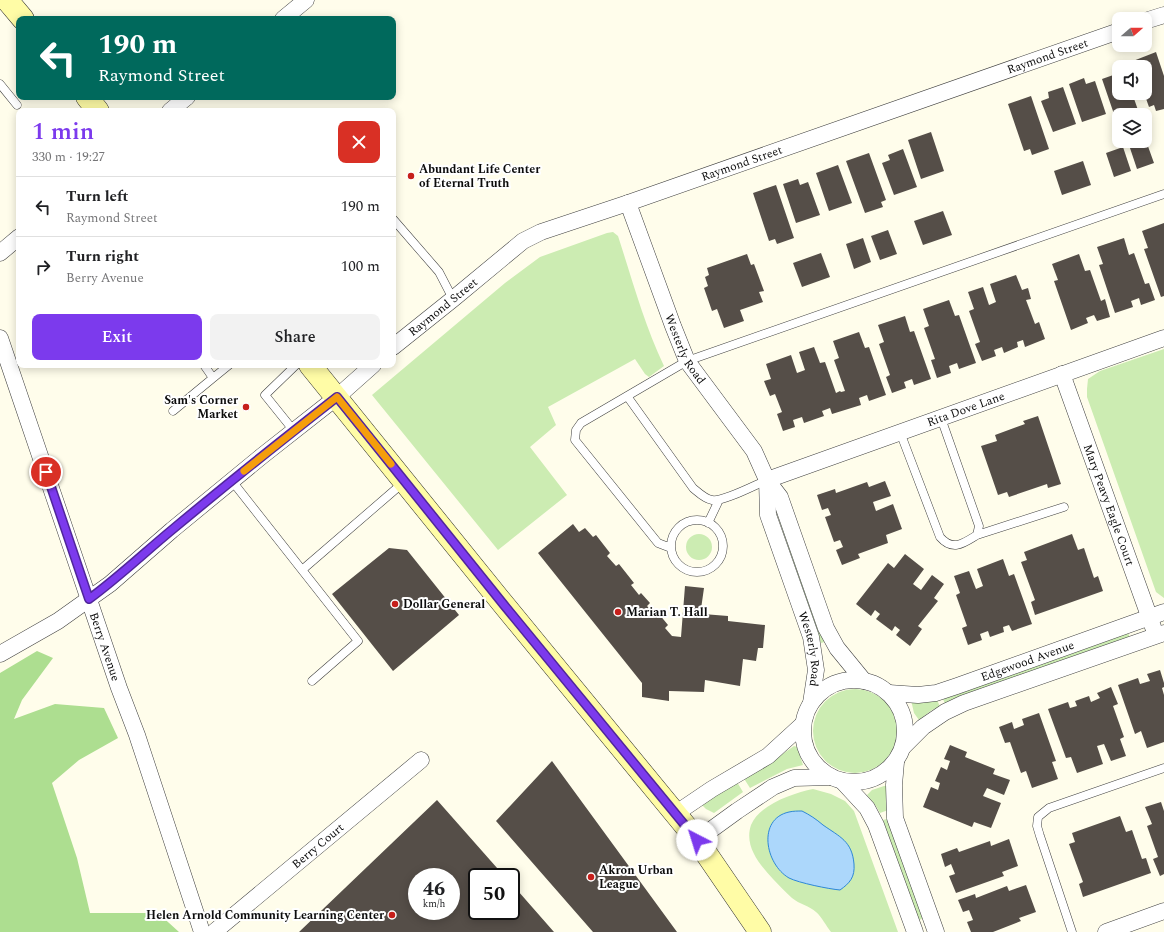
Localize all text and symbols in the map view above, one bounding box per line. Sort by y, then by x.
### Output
north arrow [1112,12,1152,52]
map controls [1112,12,1152,148]
text: 190 m [98,23,177,66]
icon: left [32,32,84,84]
street label: Raymond Street [1004,34,1091,80]
button: sound [1112,60,1152,100]
text: Raymond Street [98,62,225,89]
button: layers [1112,108,1152,148]
text: 1 min [32,114,94,150]
button: close [338,121,380,163]
street label: Raymond Street [699,141,785,187]
text: 330 m · 19:27 [32,147,105,167]
place label: Abundant Life Center of Eternal Truth [419,160,541,193]
marker: Abundant Life Center of Eternal Truth [406,171,416,181]
text: Turn left [66,185,128,208]
text: 190 m [341,195,380,218]
icon: left [32,196,54,218]
text: Raymond Street [66,208,158,228]
text: Turn right [66,245,139,268]
text: 100 m [341,255,380,278]
icon: right [32,256,54,278]
text: Berry Avenue [66,268,144,288]
street label: Raymond Street [404,273,482,341]
street label: Westerly Road [659,311,710,389]
button: Exit [32,314,202,360]
button: Share [210,314,380,360]
street label: Rita Dove Lane [924,387,1008,432]
place label: Sam's Corner Market [164,391,239,424]
marker: Sam's Corner Market [241,402,251,412]
street label: Mary Peavy Eagle Court [1078,442,1139,568]
pin [29,455,63,489]
icon: arrive [35,461,57,483]
place label: Dollar General [403,595,485,614]
marker: Dollar General [390,599,400,609]
place label: Marian T. Hall [626,603,708,622]
marker: Marian T. Hall [613,607,623,617]
street label: Westerly Road [793,609,825,688]
street label: Berry Avenue [84,610,125,684]
street label: Edgewood Avenue [978,636,1077,687]
street label: Berry Court [288,819,348,874]
position arrow [676,819,718,861]
place label: Akron Urban League [599,861,674,894]
speed limit sign: 50 [468,868,520,920]
marker: Akron Urban League [586,872,596,882]
text: 46 [423,874,445,904]
text: km/h [423,896,445,912]
place label: Helen Arnold Community Learning Center [146,906,385,925]
marker: Helen Arnold Community Learning Center [387,910,397,920]

